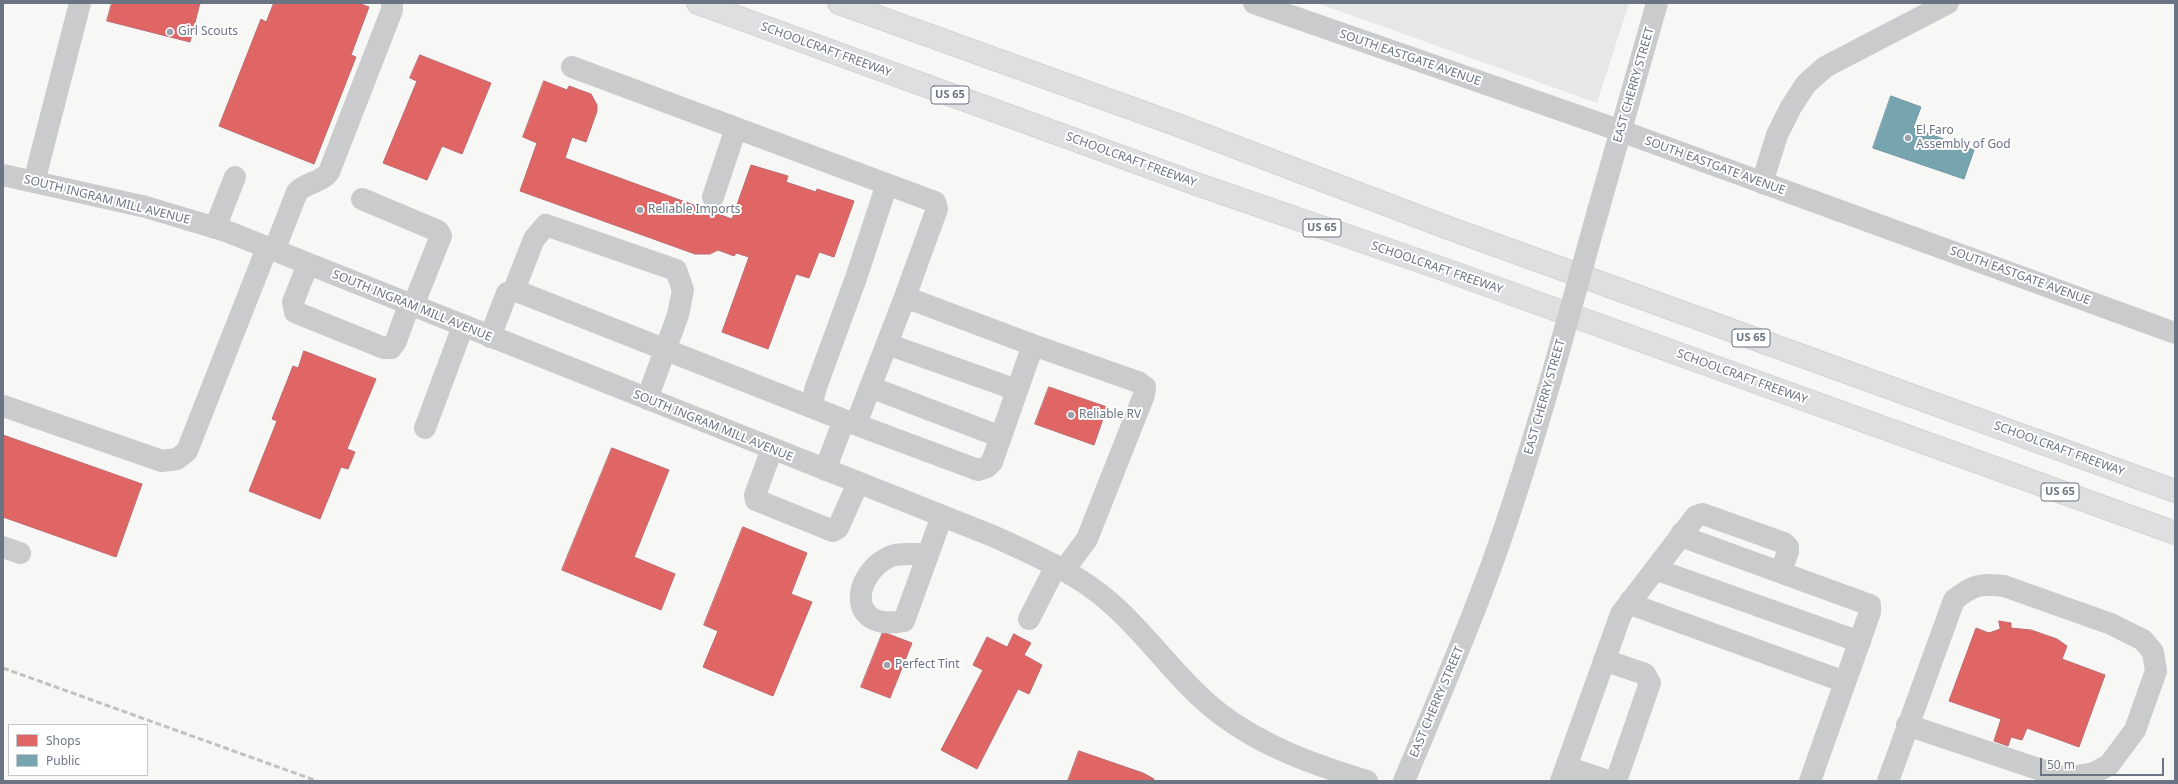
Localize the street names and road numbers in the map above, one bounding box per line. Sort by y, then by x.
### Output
street label: SCHOOLCRAFT FREEWAY [759,20,893,80]
street label: EAST CHERRY STREET [1611,26,1657,144]
street label: SOUTH EASTGATE AVENUE [1337,27,1483,89]
road number: US 65 [931,86,969,104]
street label: SCHOOLCRAFT FREEWAY [1064,130,1198,190]
street label: SOUTH EASTGATE AVENUE [1643,134,1787,198]
street label: SOUTH INGRAM MILL AVENUE [22,172,192,228]
road number: US 65 [1303,219,1341,237]
street label: SCHOOLCRAFT FREEWAY [1369,239,1505,297]
street label: SOUTH EASTGATE AVENUE [1948,244,2092,308]
street label: SOUTH INGRAM MILL AVENUE [330,267,494,345]
road number: US 65 [1732,329,1770,347]
street label: EAST CHERRY STREET [1522,338,1568,456]
street label: SCHOOLCRAFT FREEWAY [1675,347,1809,407]
street label: SOUTH INGRAM MILL AVENUE [631,387,795,465]
street label: SCHOOLCRAFT FREEWAY [1992,419,2126,479]
road number: US 65 [2041,483,2079,501]
street label: EAST CHERRY STREET [1407,644,1467,760]

